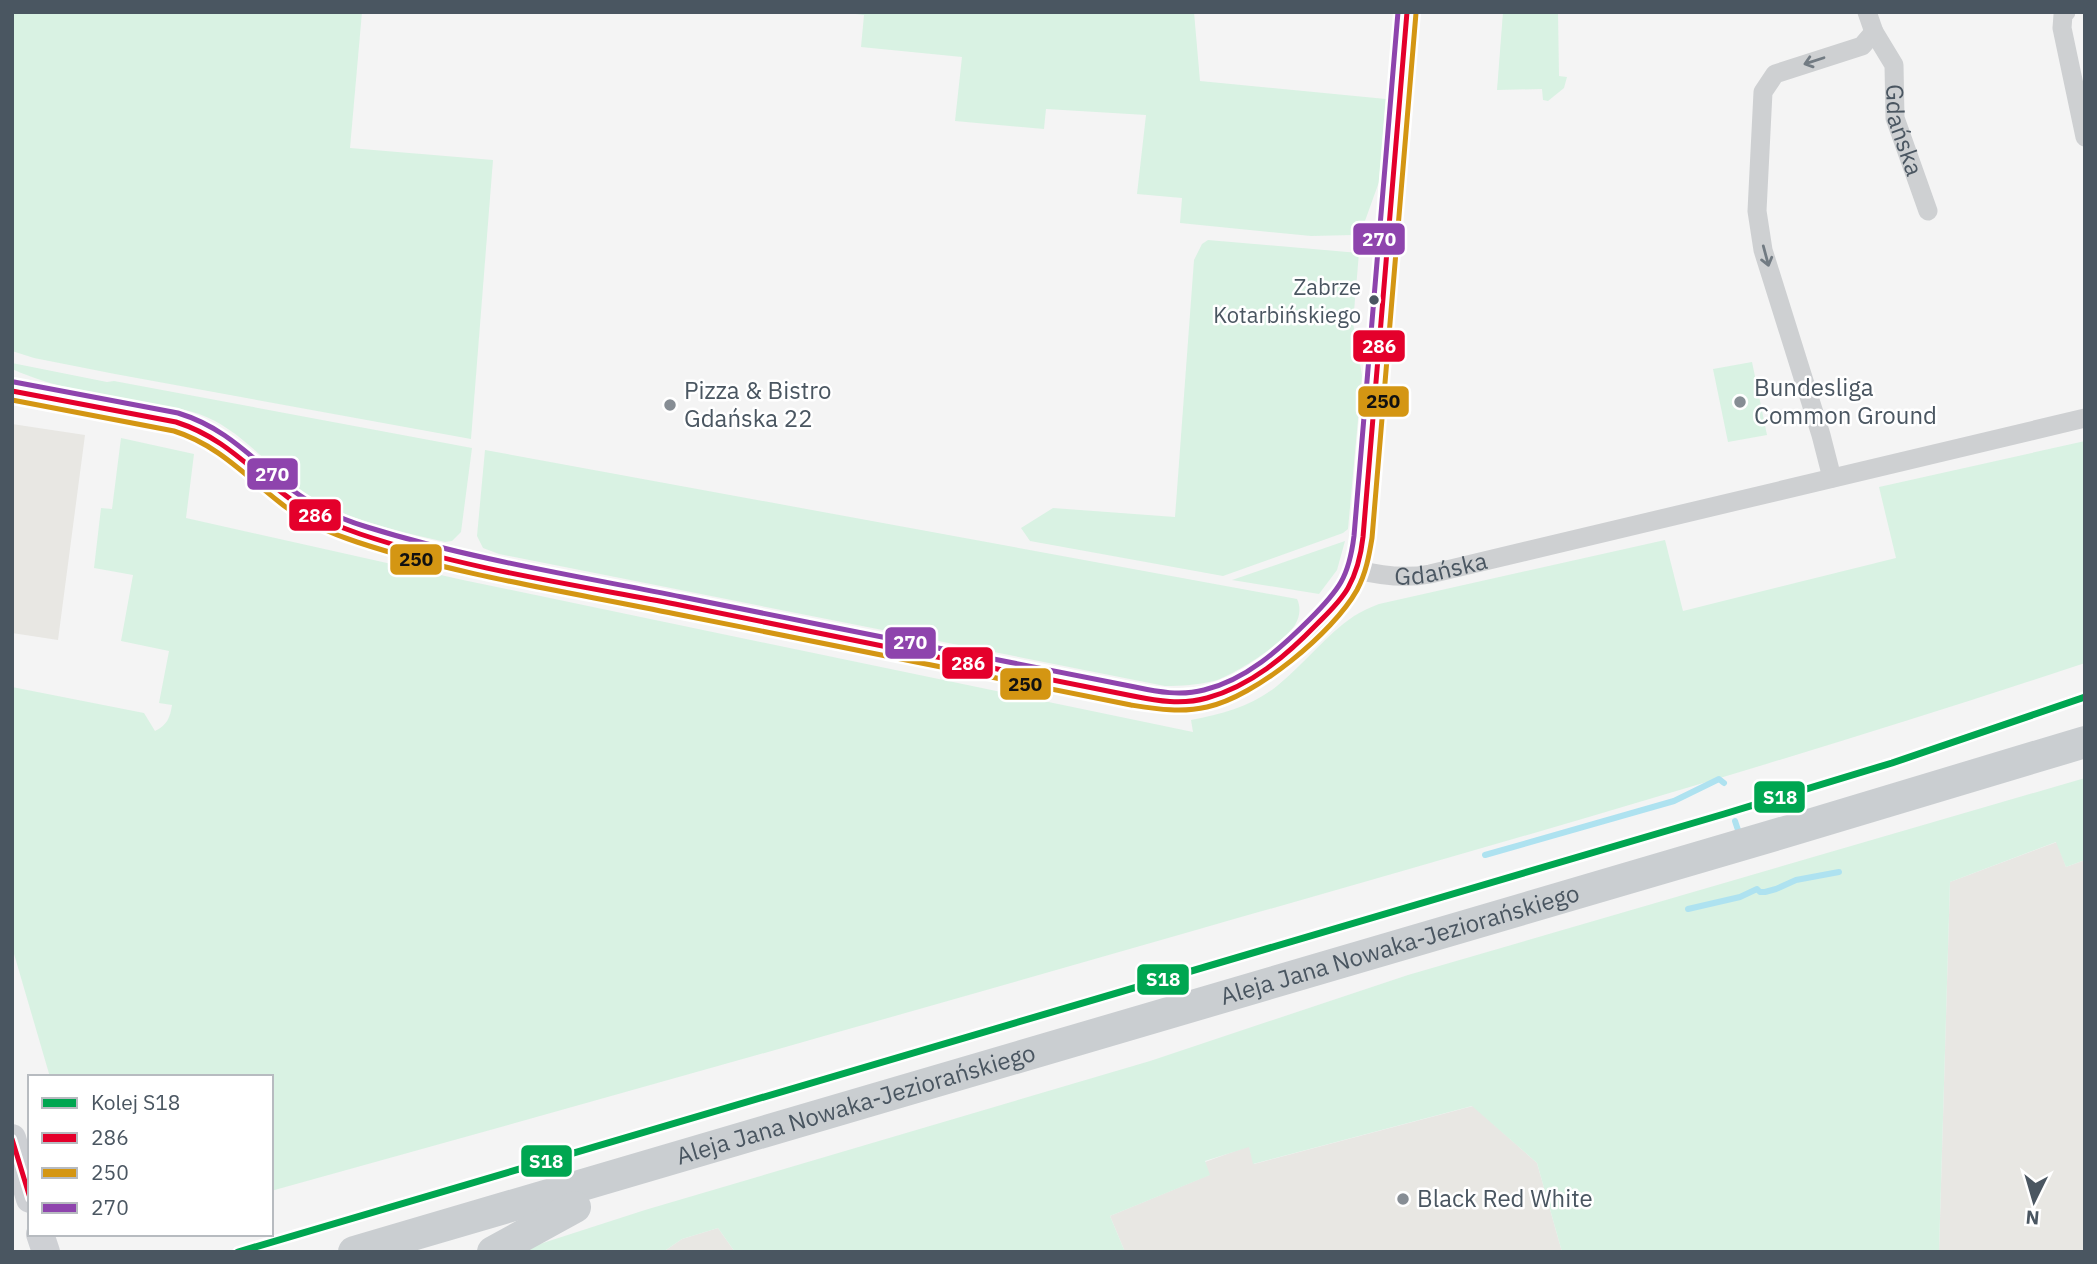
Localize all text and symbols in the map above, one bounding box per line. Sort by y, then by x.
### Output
one-way arrow [1803,56,1825,68]
street label: Gdańska [1879,84,1931,180]
line badge: 270 [1352,222,1406,256]
text: 270 [1362,227,1396,251]
one-way arrow [1760,245,1773,267]
place label: Zabrze Kotarbińskiego [1213,272,1361,329]
marker: Zabrze Kotarbińskiego [1367,293,1381,307]
line badge: 286 [1352,329,1406,363]
text: 286 [1362,334,1396,358]
place label: Bundesliga Common Ground [1754,371,1937,431]
place label: Pizza & Bistro Gdańska 22 [684,374,831,434]
line badge: 250 [1357,385,1410,418]
text: 250 [1366,389,1400,413]
marker: Bundesliga Common Ground [1732,394,1748,410]
marker: Pizza & Bistro Gdańska 22 [662,397,678,413]
line badge: 270 [246,457,299,491]
text: 270 [255,462,289,486]
line badge: 286 [288,498,342,532]
text: 286 [298,503,332,527]
line badge: 250 [389,543,443,576]
street label: Gdańska [1394,544,1490,592]
text: 250 [399,547,433,571]
line badge: 270 [884,626,937,660]
text: 270 [893,630,927,654]
line badge: 286 [941,646,994,680]
text: 286 [951,651,985,675]
line badge: 250 [999,667,1052,701]
text: 250 [1008,672,1042,696]
line badge: S18 [1753,780,1806,814]
text: S18 [1763,785,1797,809]
street label: Aleja Jana Nowaka-Jeziorańskiego [1216,876,1583,1012]
line badge: S18 [1136,963,1190,996]
text: S18 [1146,967,1180,991]
street label: Aleja Jana Nowaka-Jeziorańskiego [672,1036,1039,1172]
legend [28,1075,273,1236]
text: Kolej S18 [91,1088,180,1116]
text: 286 [91,1123,129,1151]
line badge: S18 [520,1144,573,1178]
text: S18 [529,1149,563,1173]
text: 250 [91,1158,129,1186]
north arrow [1999,1166,2069,1236]
place label: Black Red White [1417,1182,1593,1214]
marker: Black Red White [1395,1191,1411,1207]
text: 270 [91,1193,129,1221]
text: N [2025,1205,2040,1230]

